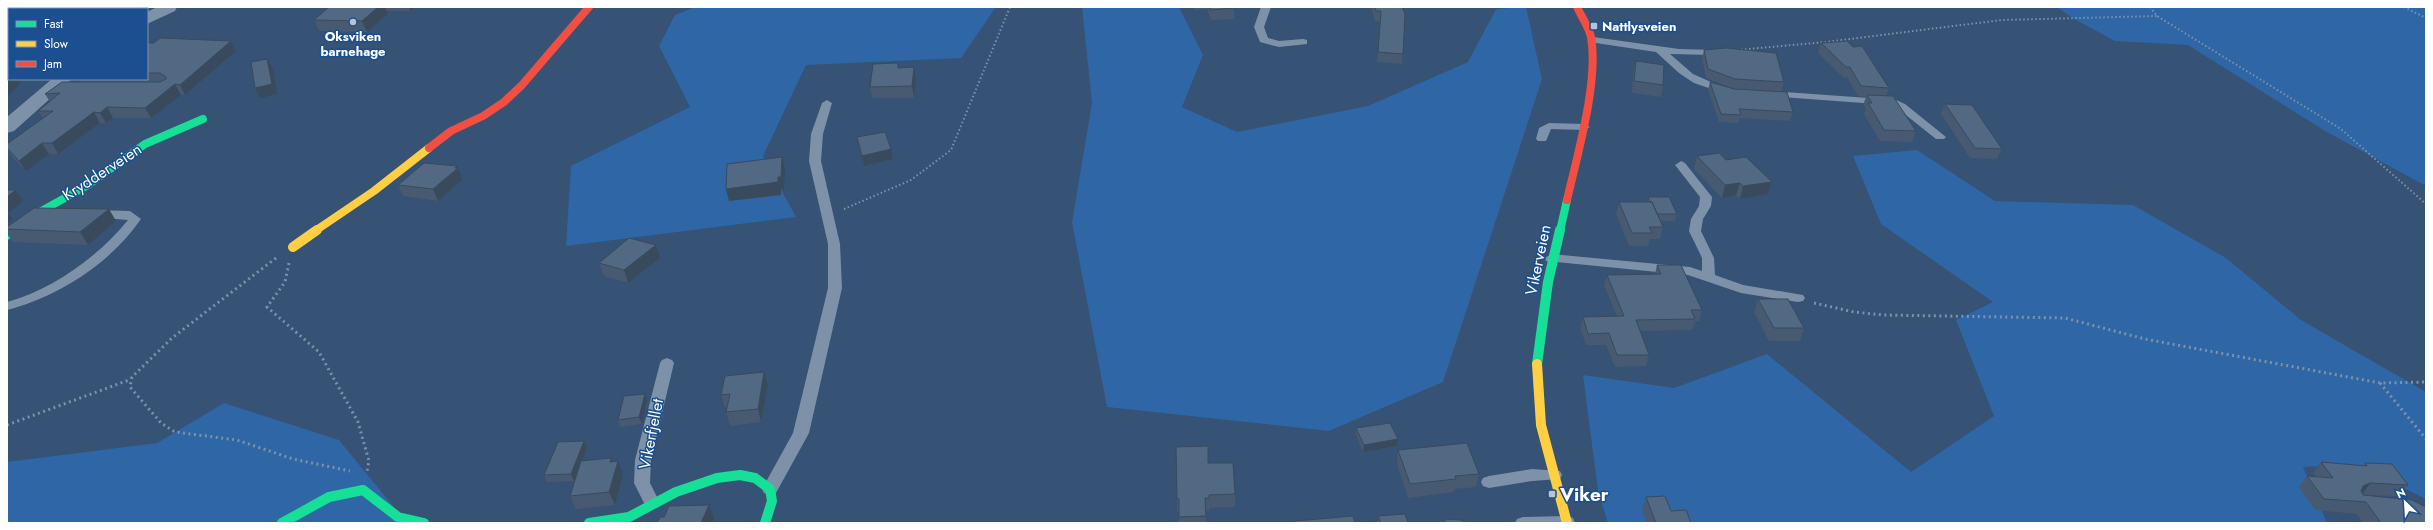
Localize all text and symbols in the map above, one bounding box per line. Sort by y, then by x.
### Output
legend [8,8,148,80]
text: Fast [44,15,63,33]
marker: Oksviken barnehage [348,17,358,27]
place label: Nattlysveien [1602,17,1676,36]
marker: Nattlysveien [1589,21,1599,31]
place label: Oksviken barnehage [320,27,386,61]
text: Slow [44,35,69,53]
text: Jam [42,55,62,73]
street label: Krydderveien [58,138,146,206]
street label: Vikerveien [1519,223,1557,297]
street label: Vikerfjellet [633,397,669,471]
place label: Viker [1559,481,1609,508]
north arrow [2385,482,2425,522]
text: N [2393,484,2408,502]
marker: Viker [1547,489,1557,499]

